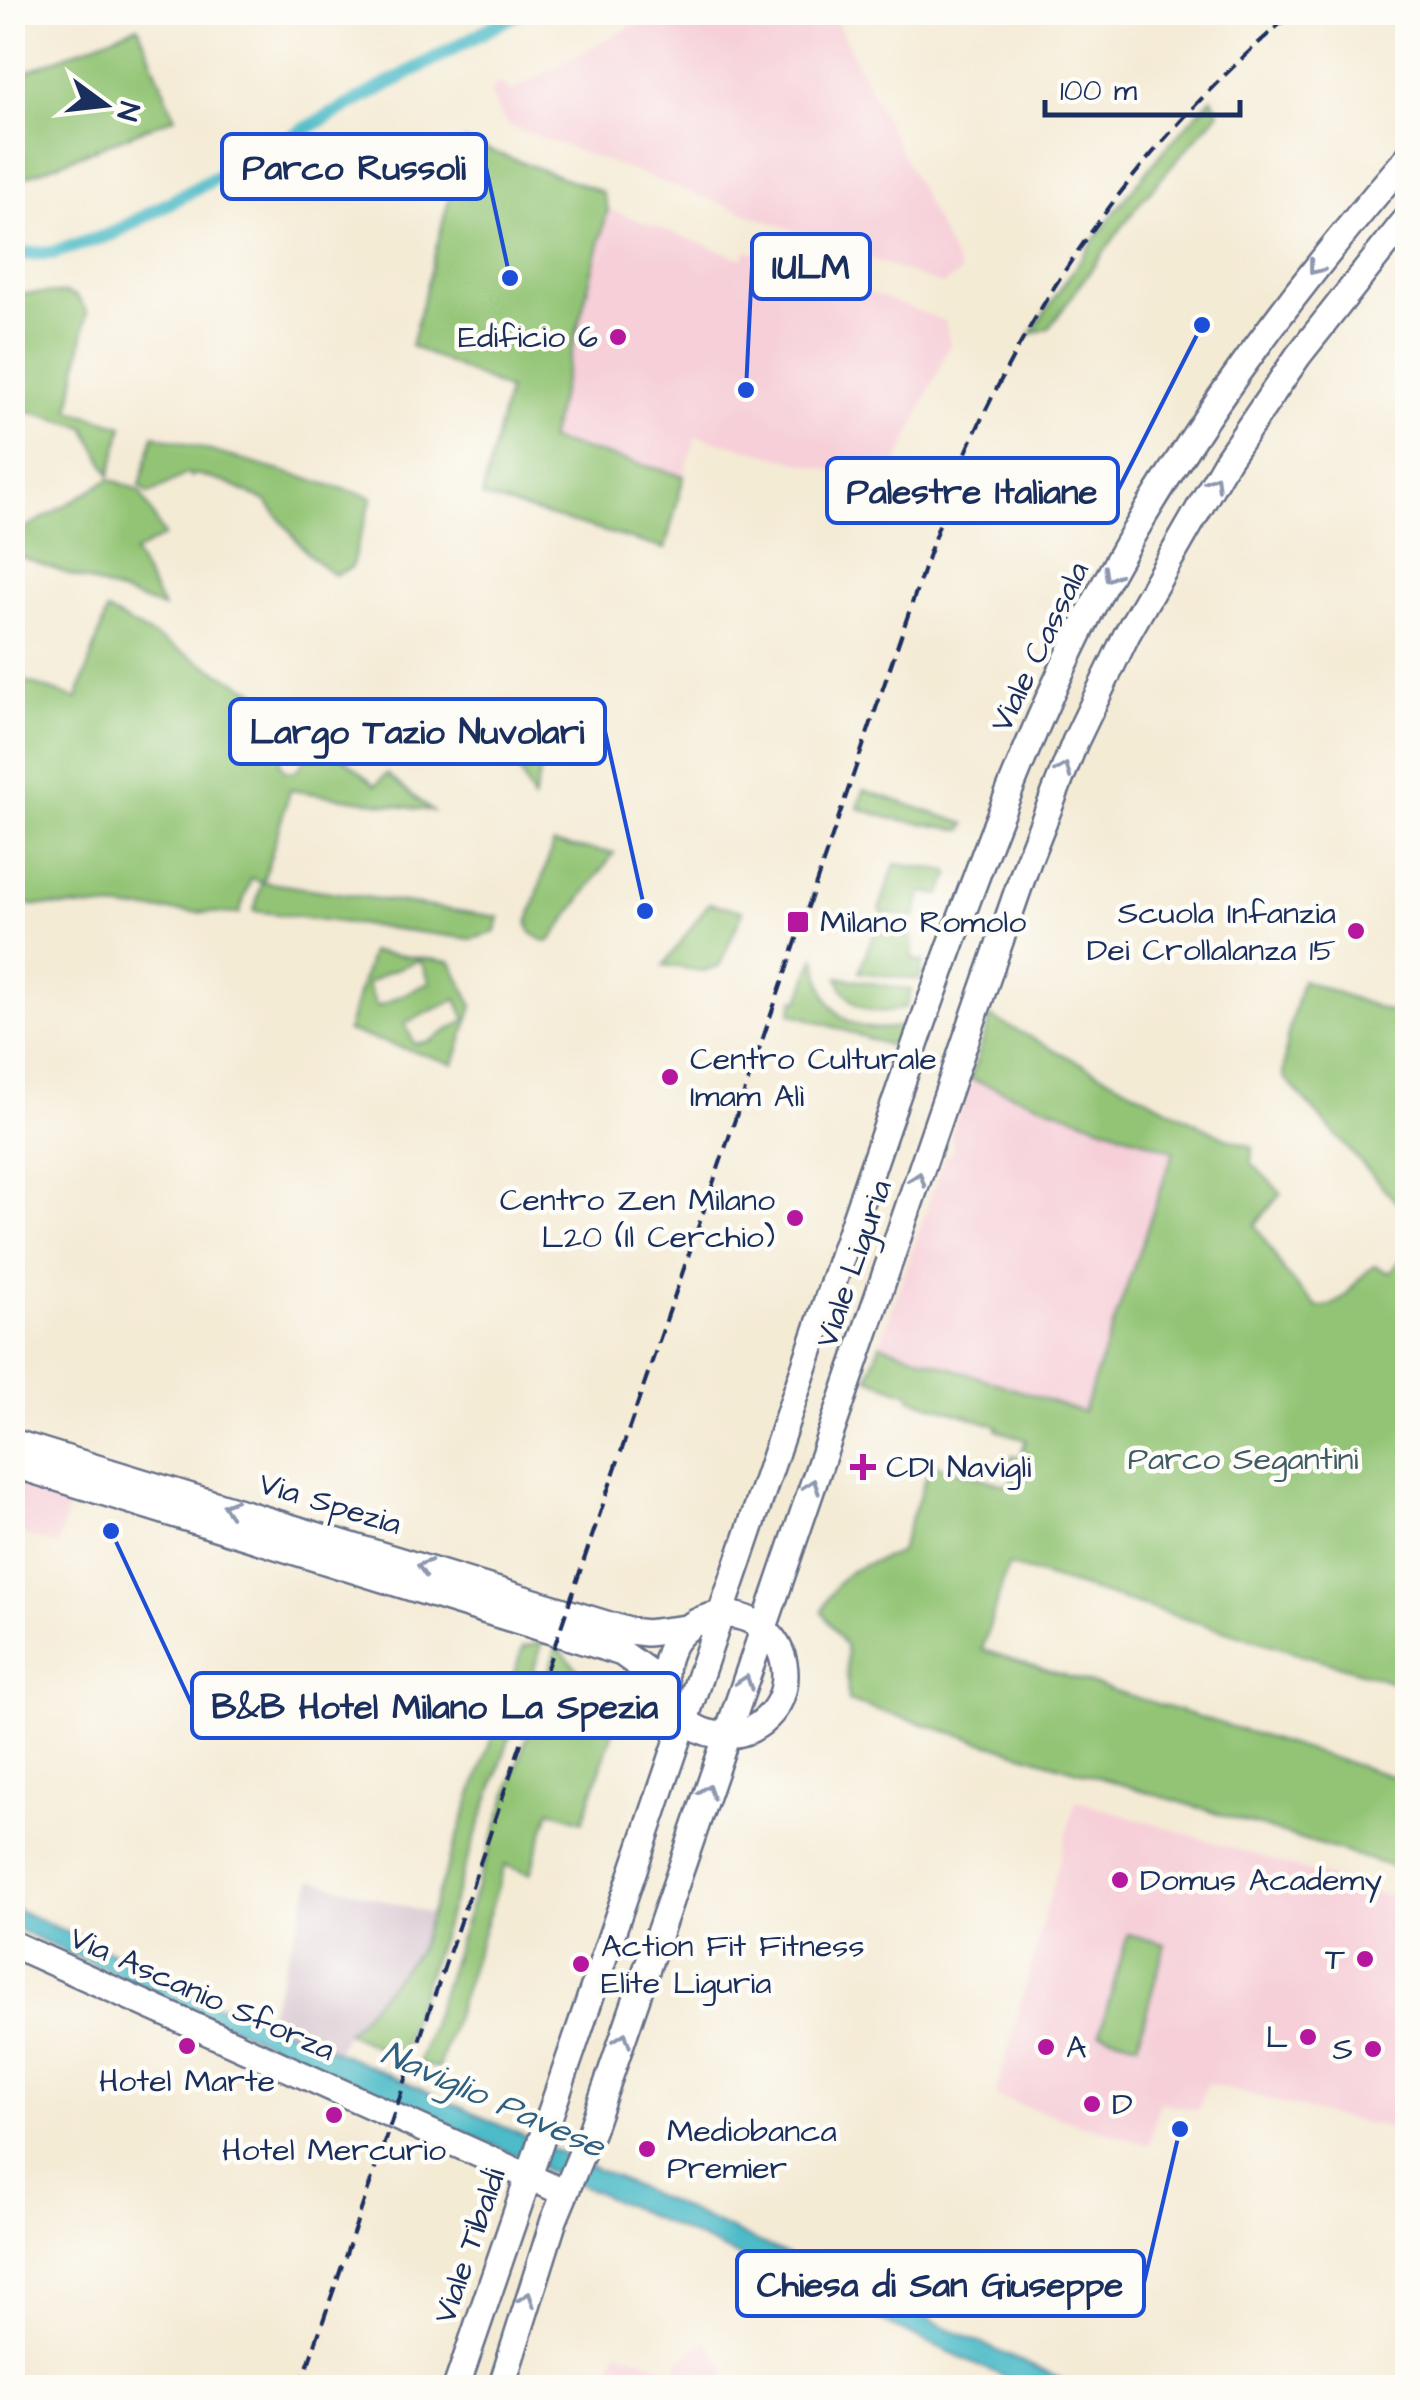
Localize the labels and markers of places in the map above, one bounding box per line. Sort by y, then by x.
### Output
callout: Parco Russoli [222,134,486,199]
callout: IULM [752,234,870,299]
place label: Edificio 6 [458,315,598,360]
marker: Edificio 6 [607,326,629,348]
callout: Palestre Italiane [827,458,1118,523]
callout: Largo Tazio Nuvolari [230,699,605,764]
place label: Scuola Infanzia Dei Crollalanza 15 [1087,891,1336,973]
place label: Milano Romolo [820,900,1026,945]
marker: Milano Romolo [785,909,811,935]
marker: Scuola Infanzia Dei Crollalanza 15 [1345,920,1367,942]
place label: Centro Culturale Imam Alì [690,1037,937,1119]
marker: Centro Culturale Imam Alì [659,1066,681,1088]
place label: Centro Zen Milano L20 (Il Cerchio) [500,1178,775,1260]
marker: Centro Zen Milano L20 (Il Cerchio) [784,1207,806,1229]
place label: CDI Navigli [886,1445,1031,1490]
marker: CDI Navigli [850,1454,876,1480]
callout: B&B Hotel Milano La Spezia [192,1673,679,1738]
place label: Domus Academy [1140,1858,1382,1903]
marker: Domus Academy [1109,1869,1131,1891]
place label: Action Fit Fitness Elite Liguria [601,1924,864,2006]
place label: T [1325,1937,1345,1982]
marker: T [1354,1948,1376,1970]
marker: Action Fit Fitness Elite Liguria [570,1953,592,1975]
place label: L [1266,2015,1288,2060]
place label: A [1066,2025,1087,2070]
marker: L [1297,2026,1319,2048]
place label: S [1332,2027,1353,2072]
marker: Hotel Marte [176,2035,198,2057]
marker: A [1035,2036,1057,2058]
marker: S [1362,2038,1384,2060]
place label: Hotel Marte [99,2059,275,2104]
place label: D [1112,2082,1133,2127]
marker: D [1081,2093,1103,2115]
marker: Hotel Mercurio [323,2104,345,2126]
place label: Mediobanca Premier [667,2109,837,2191]
place label: Hotel Mercurio [222,2128,446,2173]
marker: Mediobanca Premier [636,2138,658,2160]
callout: Chiesa di San Giuseppe [737,2251,1144,2316]

